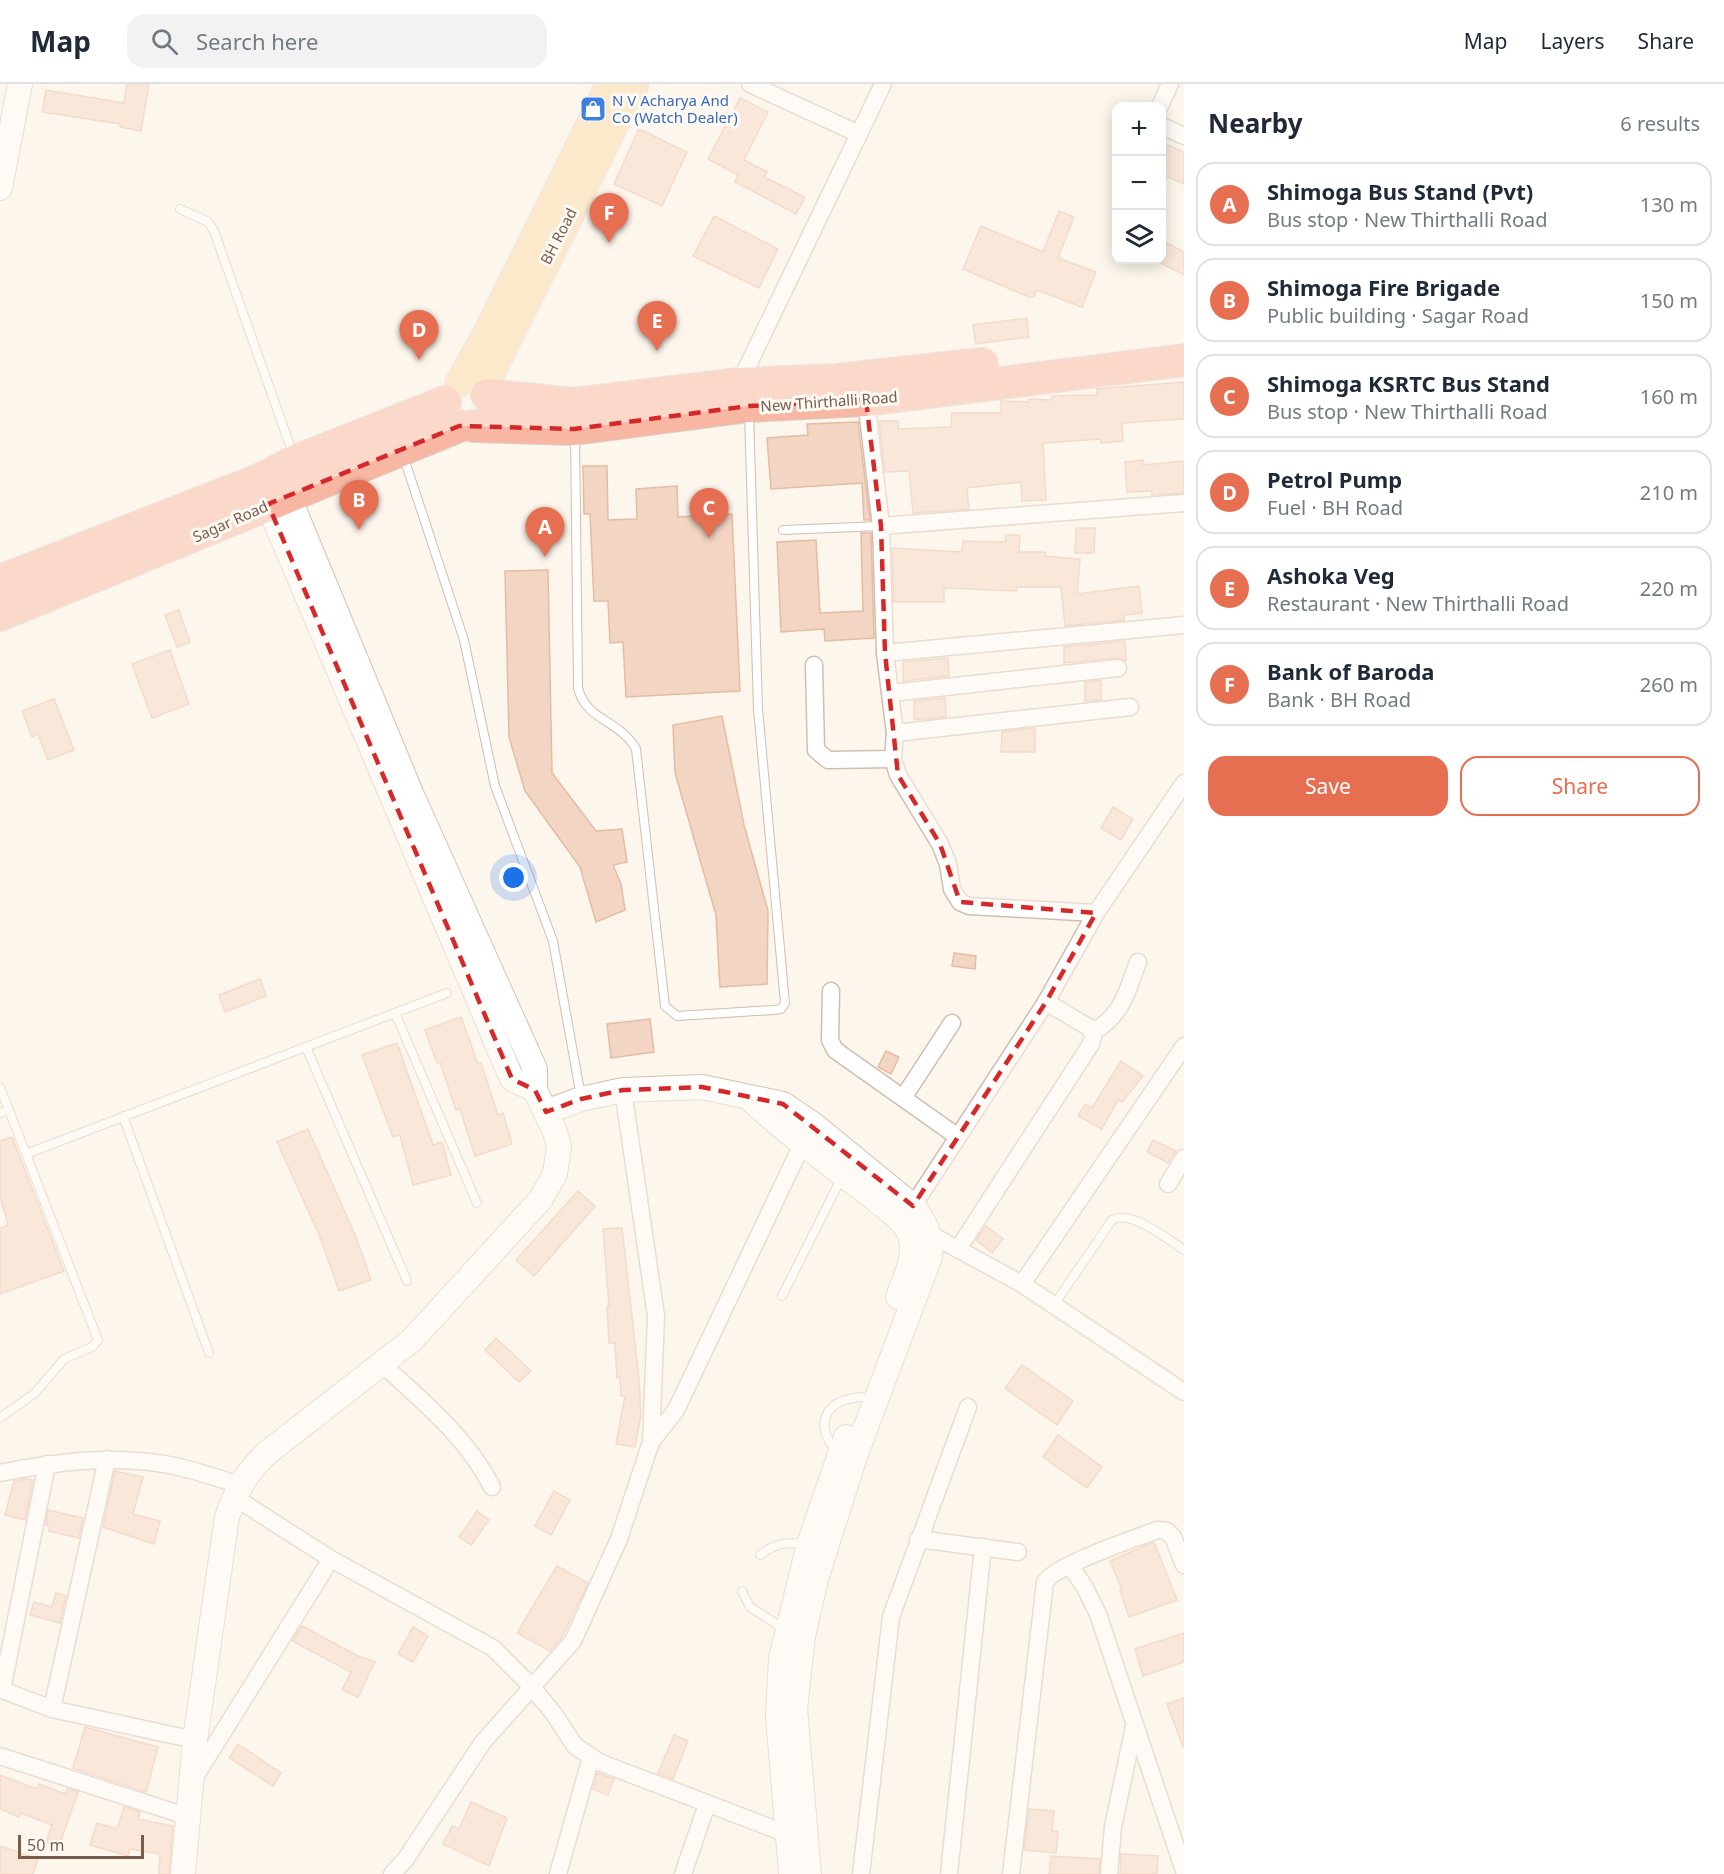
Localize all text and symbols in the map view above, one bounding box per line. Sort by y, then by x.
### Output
search box [127,14,547,68]
text: Map [30,22,91,60]
icon: search [148,25,181,58]
text: Search here [196,26,318,56]
text: Map [1464,27,1508,55]
text: Layers [1541,27,1605,55]
text: Share [1638,27,1694,55]
place label: N V Acharya And Co (Watch Dealer) [612,90,738,127]
shop icon: N V Acharya And Co (Watch Dealer) [578,94,608,124]
map controls [1112,102,1166,264]
button: + [1112,102,1166,156]
text: Nearby [1208,105,1303,141]
text: 6 results [1620,110,1700,137]
button: − [1112,156,1166,210]
text: Shimoga Bus Stand (Pvt) [1267,176,1533,206]
text: A [1223,191,1236,218]
text: 130 m [1640,191,1698,218]
pin: F [590,194,628,243]
street label: BH Road [535,204,581,268]
text: Bus stop · New Thirthalli Road [1267,206,1548,233]
button: layers [1112,210,1166,264]
text: Shimoga Fire Brigade [1267,272,1500,302]
text: B [1223,287,1236,314]
text: 150 m [1640,287,1698,314]
pin: E [638,302,676,351]
text: Public building · Sagar Road [1267,302,1529,329]
pin: D [400,310,438,360]
text: Shimoga KSRTC Bus Stand [1267,368,1550,398]
text: C [1223,383,1236,410]
text: 160 m [1640,383,1698,410]
street label: New Thirthalli Road [760,386,898,416]
text: Bus stop · New Thirthalli Road [1267,398,1548,425]
text: Petrol Pump [1267,464,1402,494]
text: D [1222,479,1237,506]
text: 210 m [1640,479,1698,506]
pin: B [340,480,378,530]
pin: C [690,488,728,538]
text: Fuel · BH Road [1267,494,1403,521]
street label: Sagar Road [189,496,271,546]
pin: A [526,508,564,557]
text: Ashoka Veg [1267,560,1395,590]
text: E [1224,575,1235,602]
text: 220 m [1640,575,1698,602]
text: Restaurant · New Thirthalli Road [1267,590,1569,617]
text: Bank of Baroda [1267,656,1435,686]
text: F [1224,671,1235,698]
text: 260 m [1640,671,1698,698]
text: Bank · BH Road [1267,686,1411,713]
button: Save [1208,756,1448,816]
button: Share [1460,756,1700,816]
your location [499,863,528,892]
scale bar [18,1832,144,1860]
text: 50 m [27,1834,64,1856]

